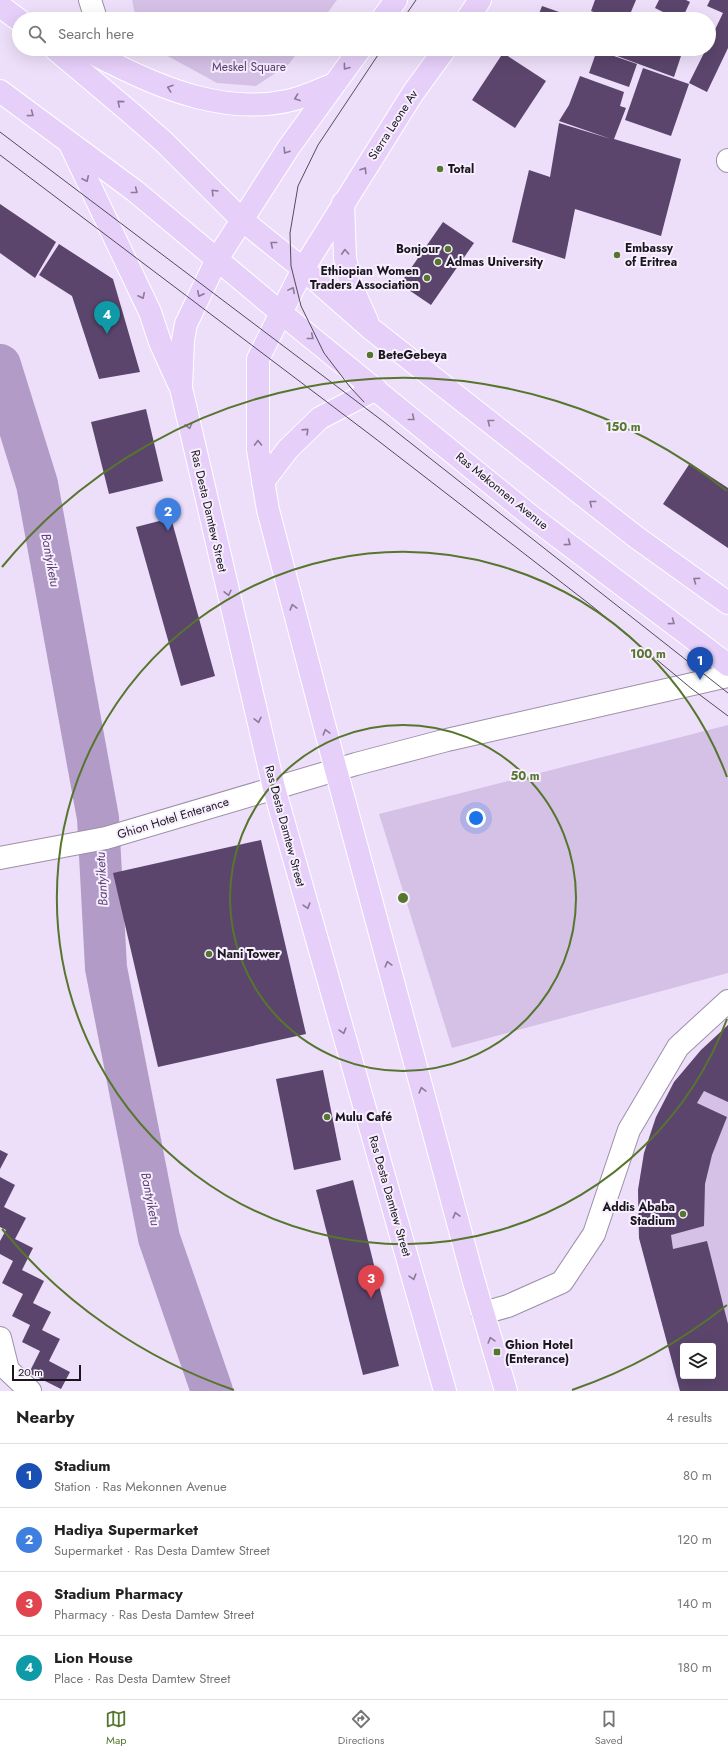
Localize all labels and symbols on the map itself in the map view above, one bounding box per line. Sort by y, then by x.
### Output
park label: Meskel Square [212,58,286,76]
one-way arrow [344,62,351,69]
one-way arrow [166,84,173,92]
street label: Sierra Leone Av [364,86,423,164]
one-way arrow [293,94,300,102]
one-way arrow [117,100,124,107]
one-way arrow [27,109,34,116]
one-way arrow [283,147,291,154]
place label: Total [448,160,474,178]
marker: Total [435,164,445,174]
one-way arrow [360,168,367,175]
one-way arrow [81,174,89,182]
one-way arrow [131,186,138,193]
one-way arrow [211,189,219,197]
place label: Embassy of Eritrea [625,239,677,271]
place label: Bonjour [396,240,440,258]
one-way arrow [270,242,277,249]
marker: Bonjour [443,244,453,254]
one-way arrow [341,249,349,255]
marker: Embassy of Eritrea [612,250,622,260]
place label: Admas University [445,253,544,271]
marker: Admas University [433,257,443,267]
place label: Ethiopian Women Traders Association [310,262,419,294]
marker: Ethiopian Women Traders Association [422,273,432,283]
one-way arrow [287,287,294,295]
one-way arrow [197,290,205,298]
one-way arrow [137,292,145,299]
pin: 4 [94,301,120,334]
one-way arrow [306,332,313,339]
place label: BeteGebeya [378,346,447,364]
marker: BeteGebeya [365,350,375,360]
one-way arrow [407,414,414,421]
text: 150 m [605,418,641,436]
one-way arrow [488,420,495,427]
one-way arrow [185,423,193,429]
one-way arrow [301,428,309,436]
one-way arrow [254,440,262,446]
street label: Ras Desta Damtew Street [186,448,232,574]
street label: Ras Mekonnen Avenue [452,448,552,534]
pin: 2 [155,498,181,531]
one-way arrow [590,500,597,507]
water label: Bantyiketu [36,532,65,589]
one-way arrow [563,539,570,546]
one-way arrow [694,578,701,585]
one-way arrow [224,590,232,596]
one-way arrow [289,603,298,610]
one-way arrow [667,617,674,624]
text: 100 m [630,645,666,663]
pin: 1 [687,647,713,680]
one-way arrow [253,717,261,723]
one-way arrow [322,729,331,736]
street label: Ras Desta Damtew Street [260,763,310,889]
text: 50 m [510,767,540,785]
street label: Ghion Hotel Enterance [115,792,231,844]
your location [466,808,486,828]
water label: Bantyiketu [91,851,112,907]
centre of rings [396,891,410,905]
one-way arrow [302,902,311,909]
place label: Nani Tower [217,945,280,963]
marker: Nani Tower [204,949,214,959]
one-way arrow [384,961,393,968]
one-way arrow [338,1027,347,1034]
one-way arrow [418,1086,426,1093]
place label: Mulu Café [335,1108,392,1126]
marker: Mulu Café [322,1112,332,1122]
street label: Ras Desta Damtew Street [364,1133,416,1259]
water label: Bantyiketu [136,1171,165,1228]
place label: Addis Ababa Stadium [601,1198,675,1230]
marker: Addis Ababa Stadium [678,1209,688,1219]
one-way arrow [452,1212,460,1218]
pin: 3 [358,1265,384,1298]
one-way arrow [408,1274,417,1281]
place label: Ghion Hotel (Enterance) [505,1336,573,1368]
one-way arrow [487,1337,496,1344]
marker: Ghion Hotel (Enterance) [492,1347,502,1357]
scale bar [12,1363,81,1382]

